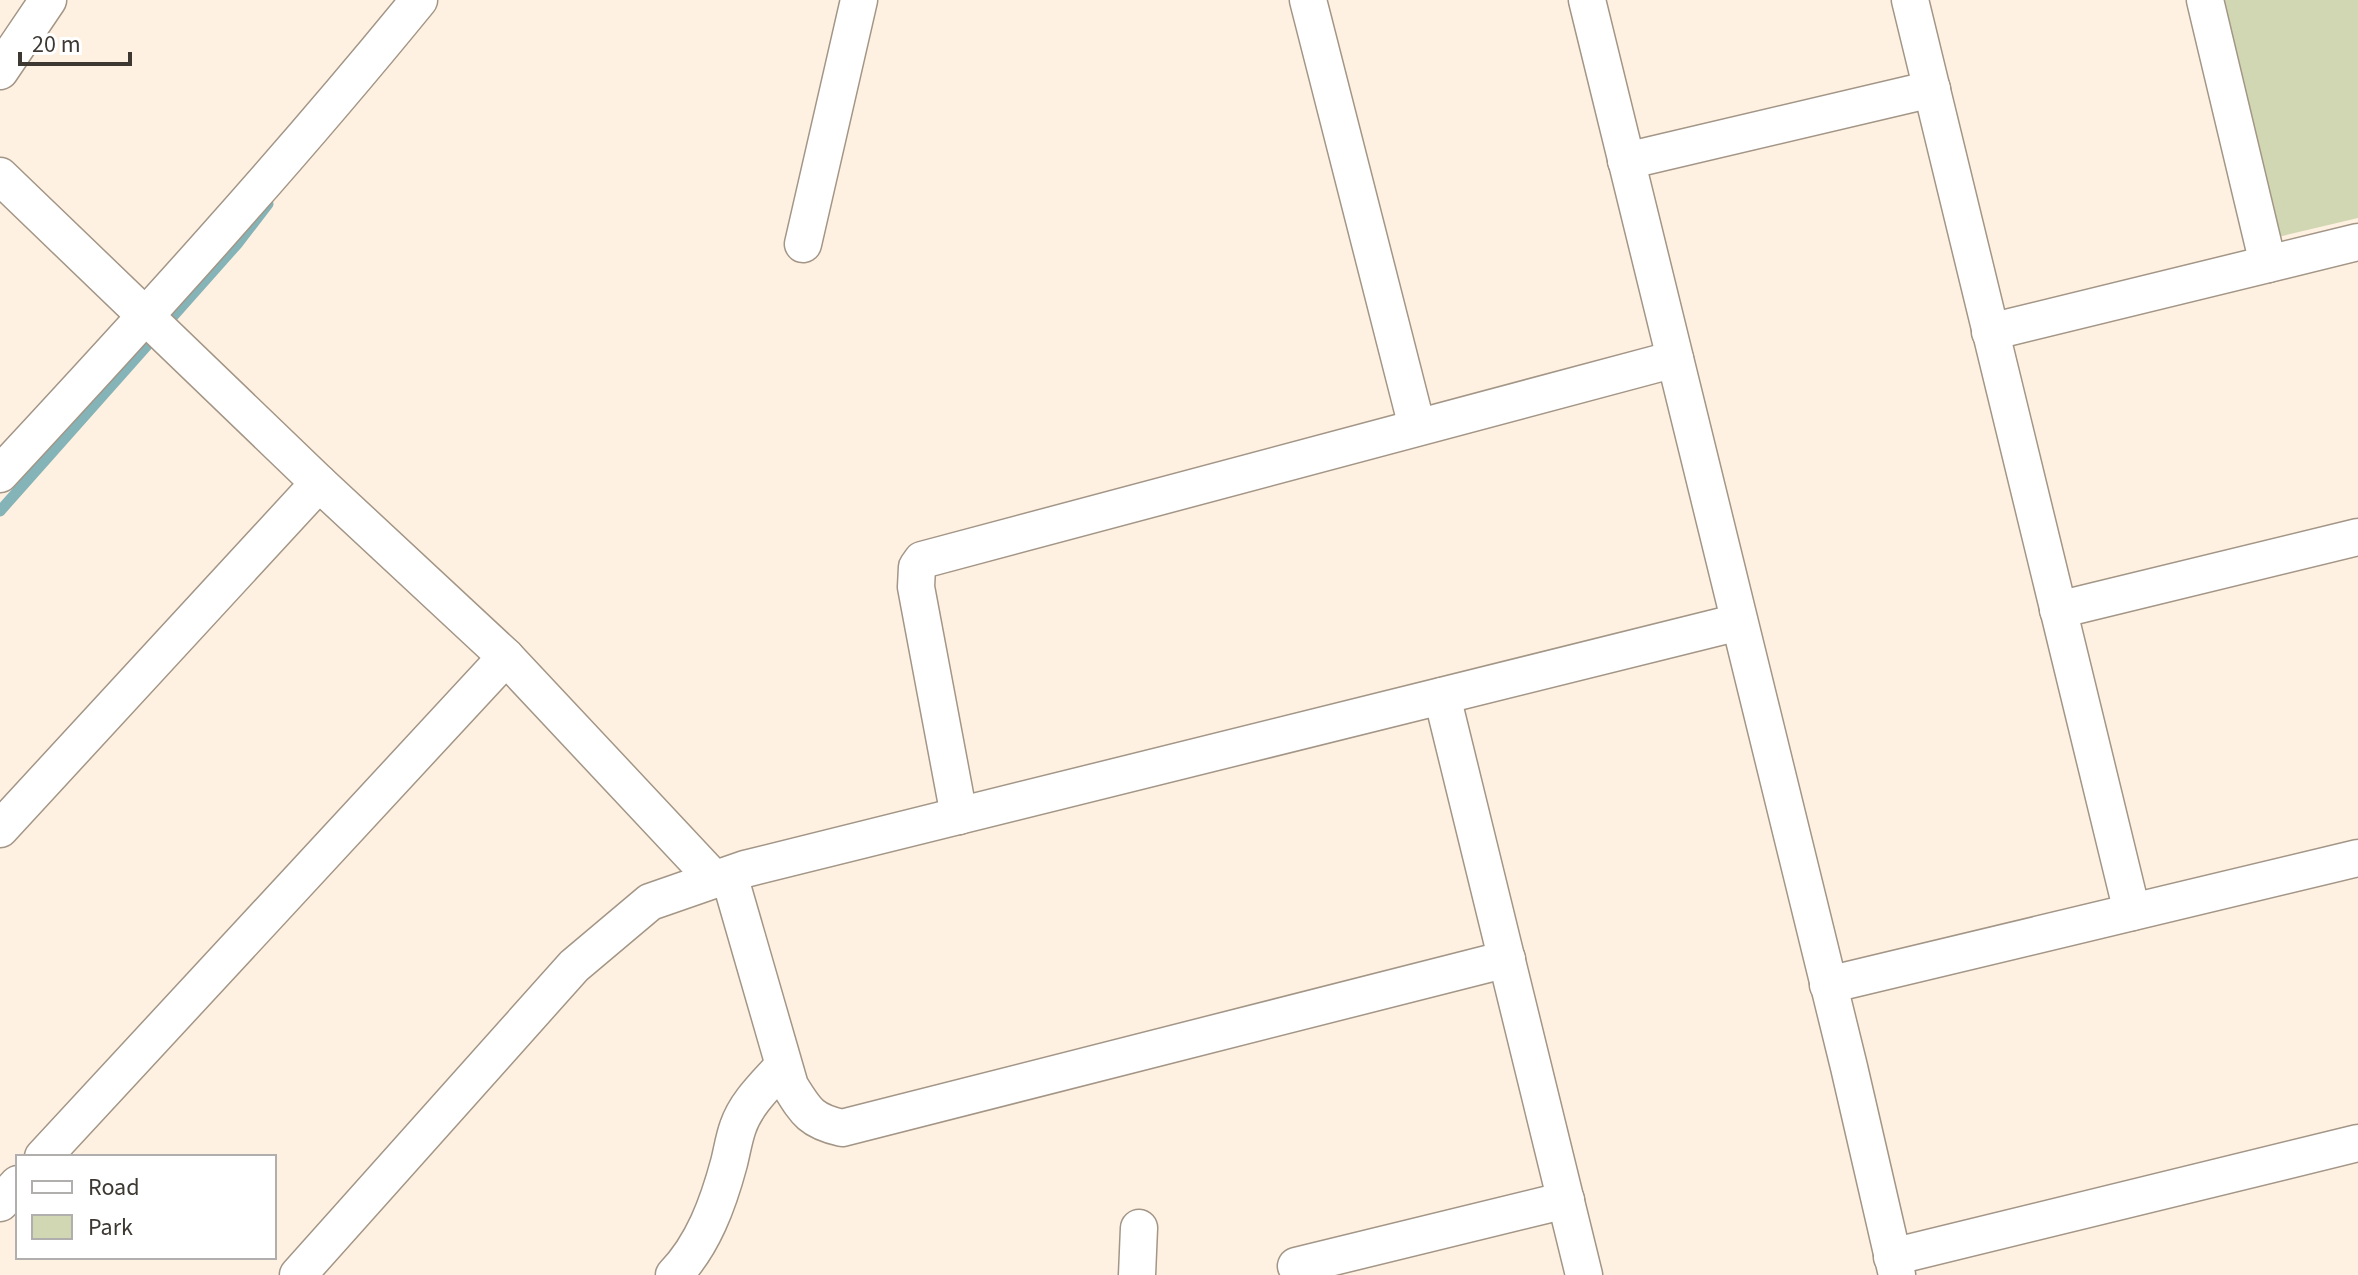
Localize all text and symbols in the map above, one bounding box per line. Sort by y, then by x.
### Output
scale bar [20,16,130,66]
text: 20 m [32,27,81,62]
legend [16,1155,276,1259]
text: Road [88,1170,140,1205]
text: Park [88,1210,133,1245]

